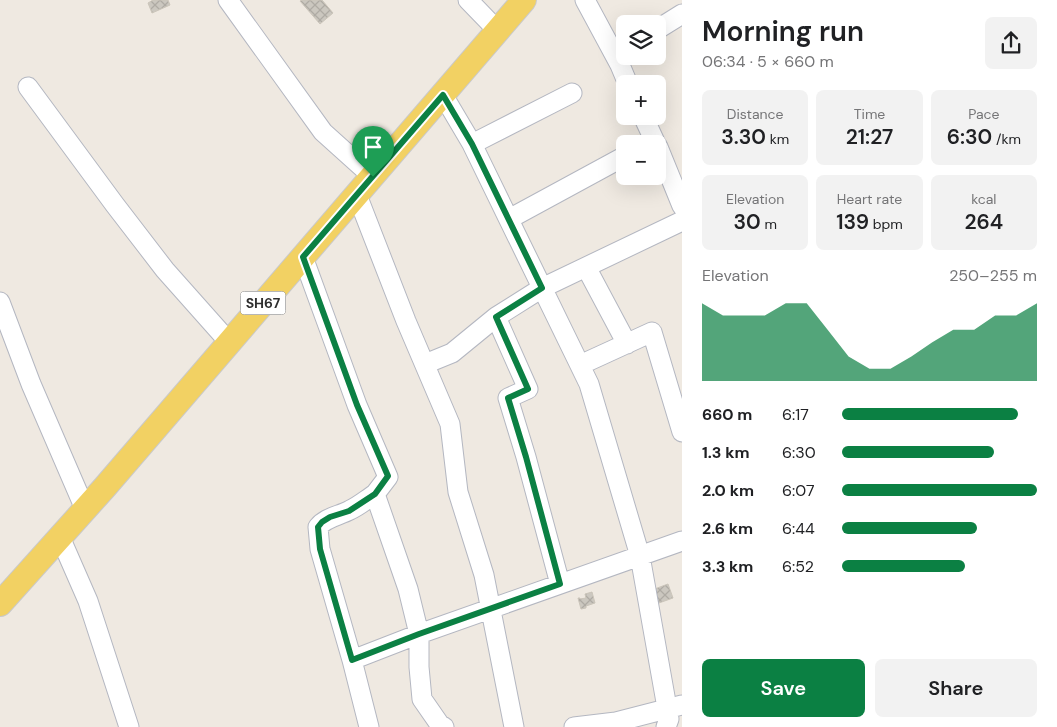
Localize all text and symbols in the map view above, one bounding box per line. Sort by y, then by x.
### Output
text: Morning run [702,13,864,50]
map controls [616,15,666,185]
button: layers [616,15,666,65]
button: share [985,17,1037,69]
text: 06:34 · 5 × 660 m [702,51,834,72]
button: + [616,75,666,125]
text: Distance [727,105,784,123]
text: Time [854,105,885,123]
text: Pace [968,105,1000,123]
text: 3.30 [721,123,766,151]
text: 21:27 [846,123,893,151]
text: 6:30 [947,123,992,151]
pin [352,126,394,177]
text: km [766,130,789,148]
text: /km [992,130,1021,148]
icon: arrive [359,133,387,161]
button: − [616,135,666,185]
text: Elevation [726,190,784,208]
text: Heart rate [837,190,902,208]
text: kcal [971,190,996,208]
text: 30 [733,208,761,236]
text: 139 [836,208,869,236]
text: 264 [964,208,1003,236]
text: m [761,215,777,233]
text: bpm [869,215,903,233]
text: Elevation [702,265,769,286]
text: 250–255 m [949,265,1037,286]
road number: SH67 [240,292,286,314]
text: 660 m [702,404,752,425]
text: 6:17 [782,404,809,425]
text: 1.3 km [702,442,750,463]
text: 6:30 [782,442,816,463]
text: 2.0 km [702,480,754,501]
text: 6:07 [782,480,815,501]
text: 2.6 km [702,518,753,539]
text: 6:44 [782,518,815,539]
text: 3.3 km [702,556,753,577]
text: 6:52 [782,556,814,577]
button: Save [702,659,865,717]
button: Share [875,659,1037,717]

